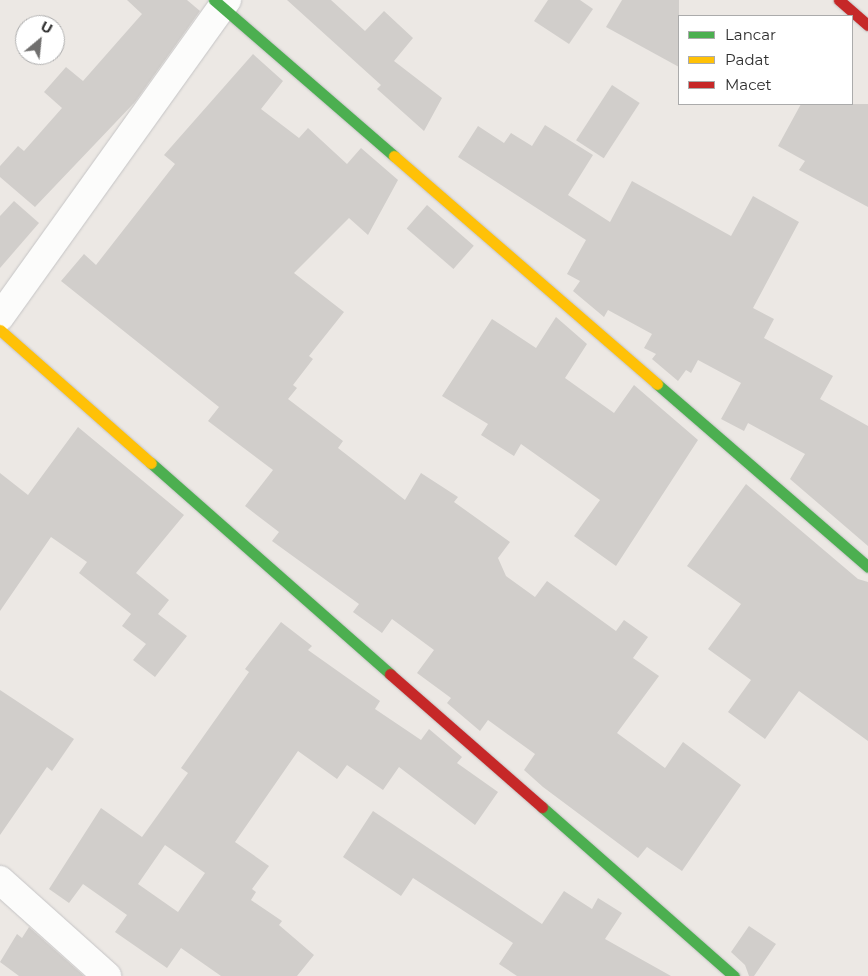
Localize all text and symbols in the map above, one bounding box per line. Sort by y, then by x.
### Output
north arrow [15,15,65,65]
legend [678,15,853,105]
text: U [37,17,56,38]
text: Lancar [725,25,776,44]
text: Padat [725,50,770,69]
text: Macet [725,75,772,94]

